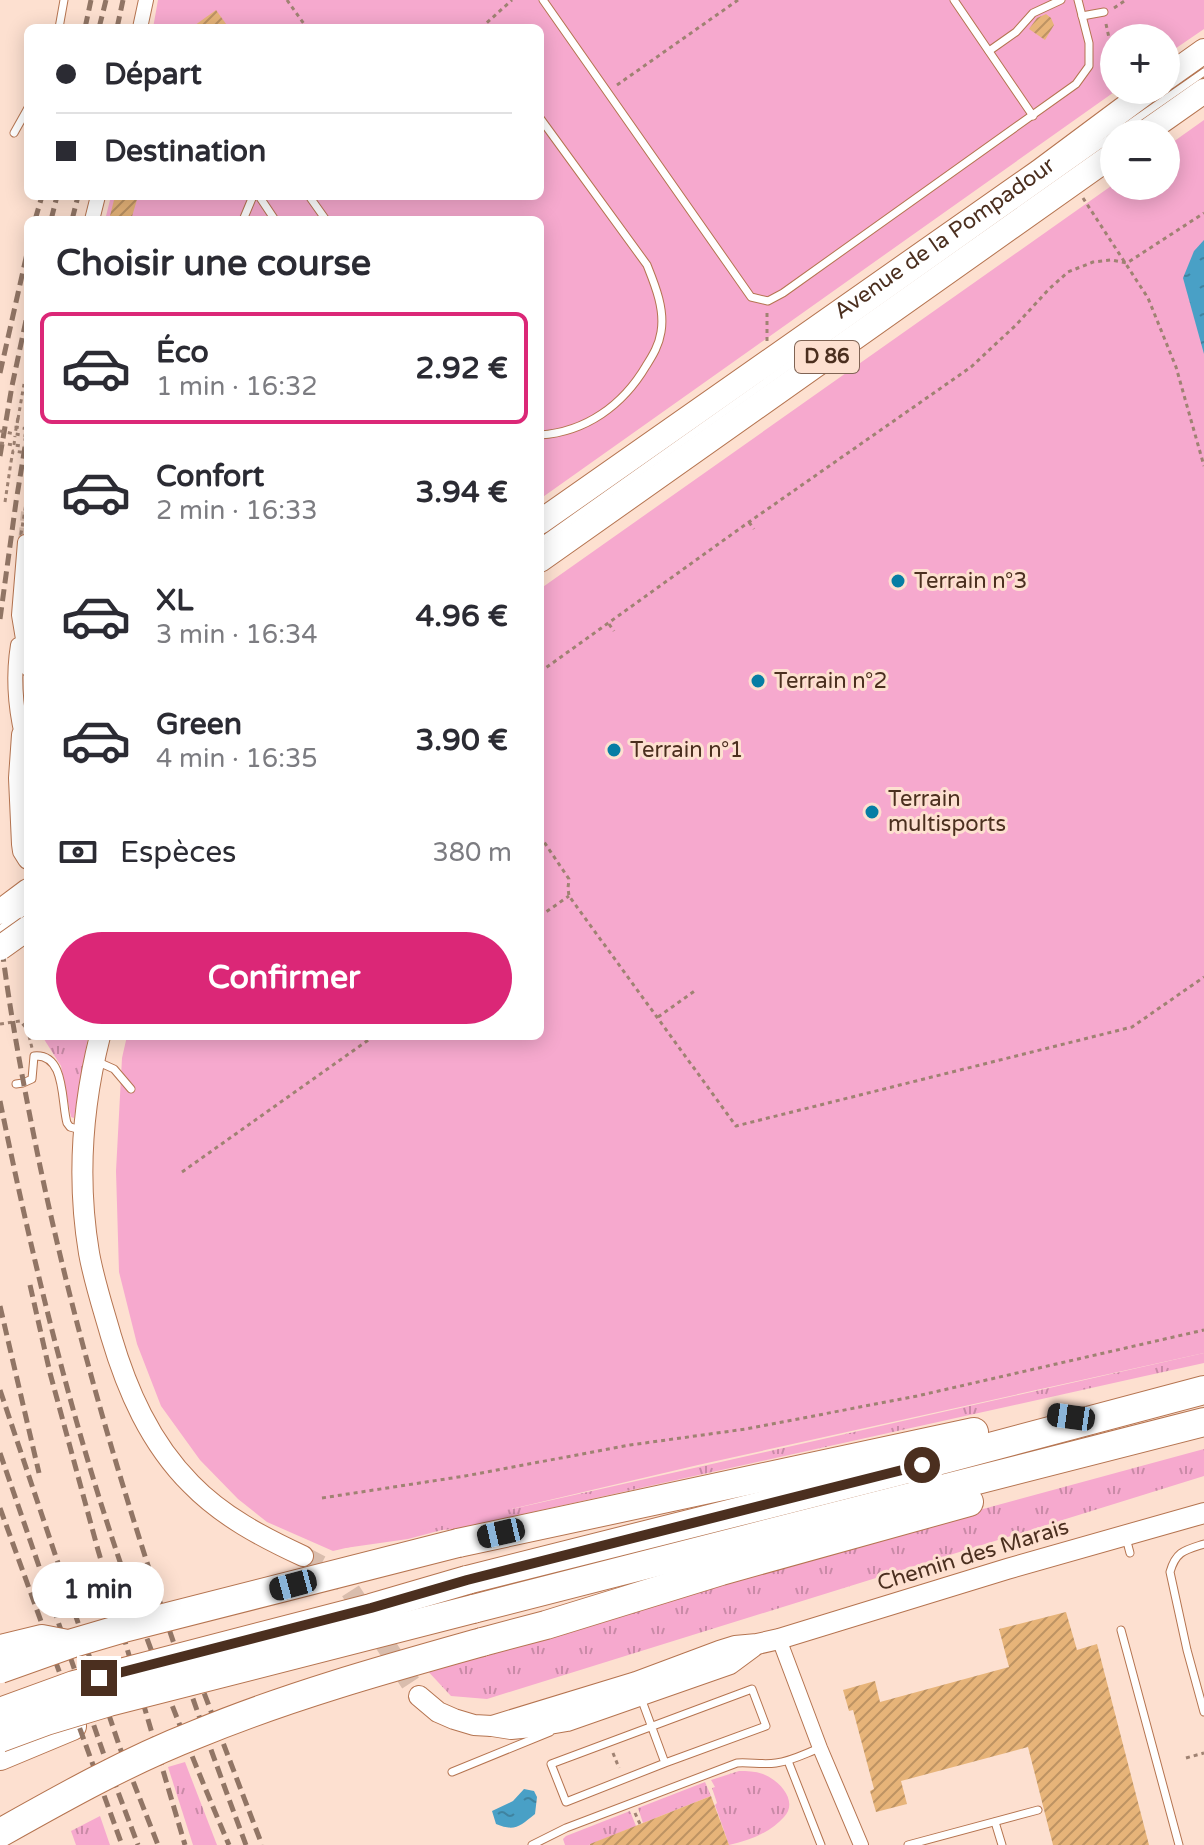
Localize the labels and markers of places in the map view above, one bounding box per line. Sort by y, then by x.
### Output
place label: Terrain n°3 [914,568,1027,594]
marker: Terrain n°3 [889,572,907,590]
place label: Terrain n°2 [774,668,887,694]
marker: Terrain n°2 [749,672,767,690]
place label: Terrain n°1 [630,737,743,763]
marker: Terrain n°1 [605,741,623,759]
place label: Terrain multisports [888,786,1006,837]
marker: Terrain multisports [863,803,881,821]

